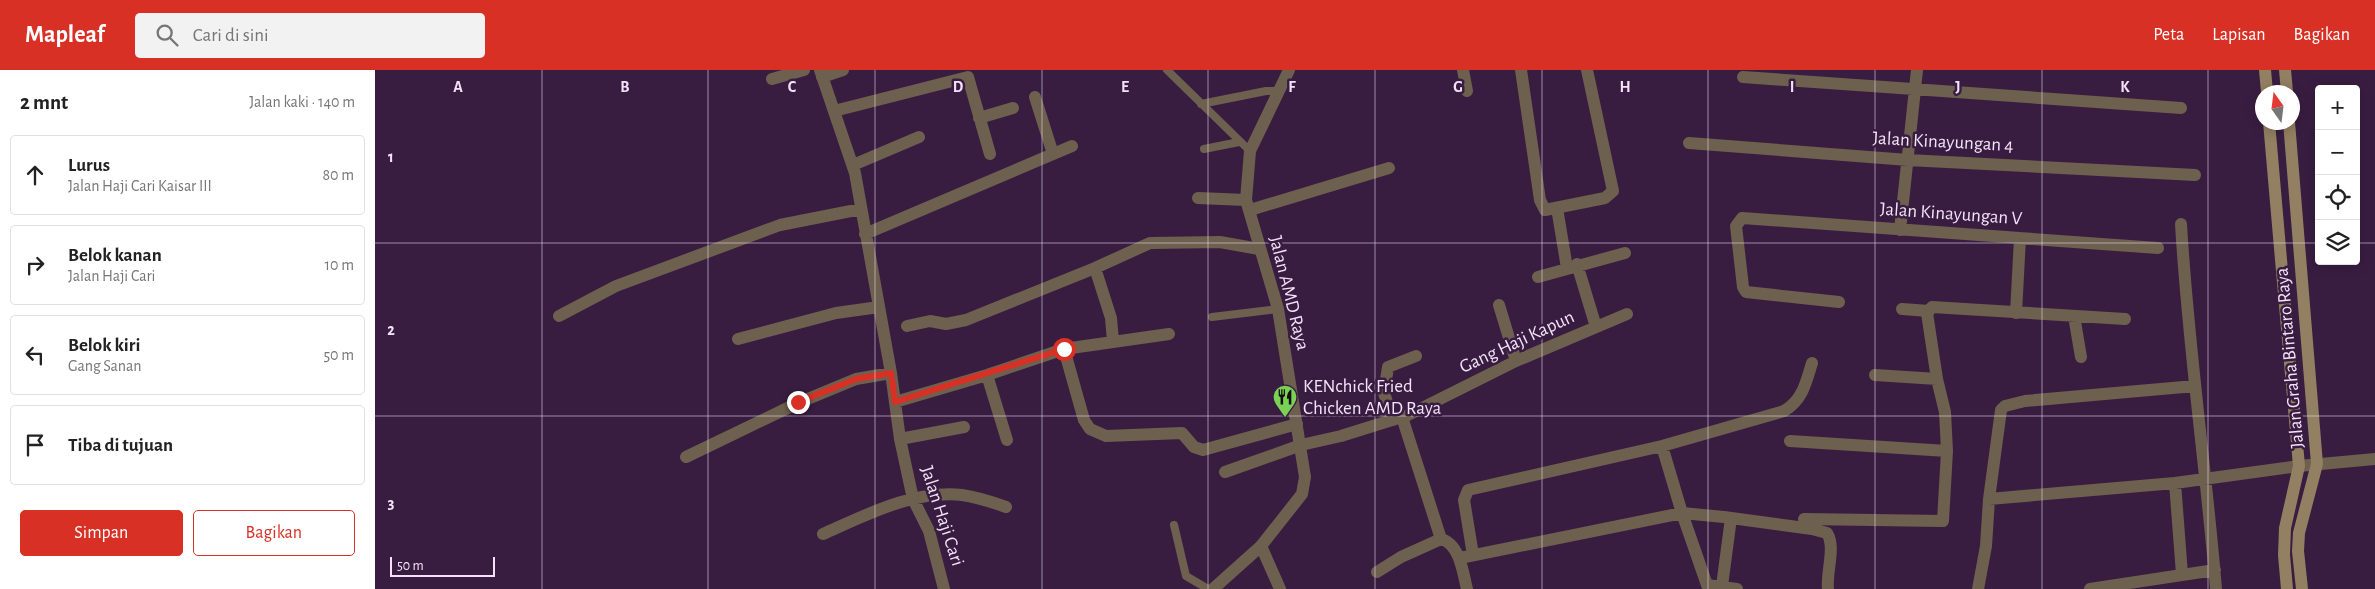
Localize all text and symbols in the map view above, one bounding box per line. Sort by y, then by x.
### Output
search box [135,13,485,58]
icon: search [153,21,181,49]
text: Mapleaf [25,23,105,47]
text: Cari di sini [193,26,269,45]
text: Peta [2153,26,2184,44]
text: Lapisan [2212,26,2266,44]
text: Bagikan [2294,26,2350,44]
text: A [453,79,463,95]
text: B [620,79,630,95]
text: C [788,79,797,95]
text: D [953,79,964,95]
text: E [1121,79,1129,95]
text: F [1288,79,1296,95]
text: G [1453,79,1463,95]
text: H [1619,79,1631,95]
text: I [1790,79,1794,95]
text: J [1955,79,1961,95]
text: K [2120,79,2130,95]
north arrow [2255,85,2300,130]
map controls [2315,85,2360,265]
button: + [2315,85,2360,130]
text: 2 mnt [20,92,68,113]
text: Jalan kaki · 140 m [249,94,355,110]
street label: Jalan Kinayungan 4 [1872,129,2014,155]
button: − [2315,130,2360,175]
text: 1 [388,149,394,165]
text: Lurus [68,156,110,175]
icon: ahead [21,161,49,189]
text: 80 m [323,167,354,183]
button: locate [2315,175,2360,220]
text: Jalan Haji Cari Kaisar III [68,178,212,194]
street label: Jalan Kinayungan V [1879,200,2023,228]
button: layers [2315,220,2360,265]
street label: Jalan AMD Raya [1266,234,1312,352]
text: Belok kanan [68,246,162,265]
icon: right [21,251,49,279]
text: 10 m [325,257,354,273]
street label: Jalan Graha Bintaro Raya [2273,267,2307,449]
text: Jalan Haji Cari [68,268,155,284]
street label: Gang Haji Kapun [1457,307,1577,377]
text: 2 [387,322,395,338]
text: Belok kiri [68,336,140,355]
route start [1053,338,1076,361]
icon: left [21,341,49,369]
text: 50 m [323,347,354,363]
text: Gang Sanan [68,358,142,374]
place label: KENchick Fried Chicken AMD Raya [1303,377,1442,418]
restaurant icon: KENchick Fried Chicken AMD Raya [1272,384,1298,418]
route end [787,391,810,414]
icon: arrive [21,431,49,459]
text: Tiba di tujuan [68,436,173,455]
street label: Jalan Haji Cari [917,464,967,568]
text: 3 [388,495,395,511]
button: Simpan [20,510,183,556]
button: Bagikan [193,510,355,556]
scale bar [390,554,495,577]
text: 50 m [397,559,424,573]

